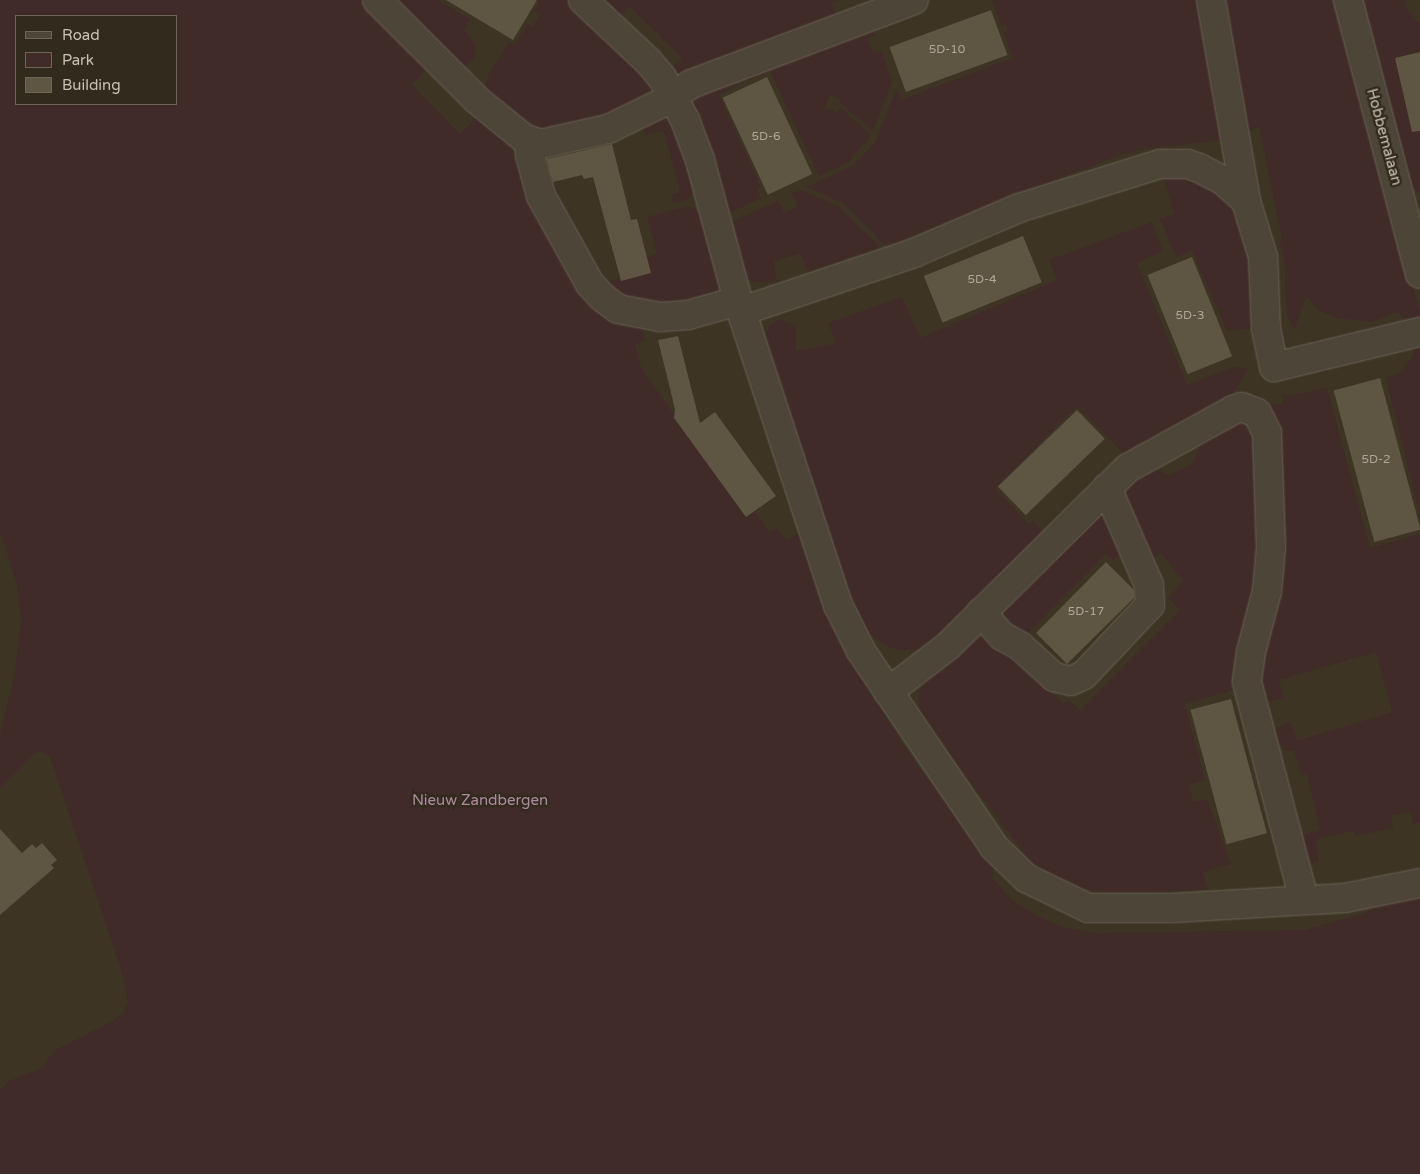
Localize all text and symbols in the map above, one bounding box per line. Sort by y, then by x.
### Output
legend [15,15,178,105]
text: Road [62,26,100,44]
house number: 5D-10 [929,43,965,57]
text: Park [62,51,94,69]
text: Building [62,76,121,94]
street label: Hobbemalaan [1362,87,1406,187]
house number: 5D-6 [752,130,780,144]
house number: 5D-4 [967,273,997,287]
house number: 5D-3 [1176,309,1204,323]
house number: 5D-2 [1362,453,1390,467]
house number: 5D-17 [1068,605,1104,619]
park label: Nieuw Zandbergen [412,792,548,810]

